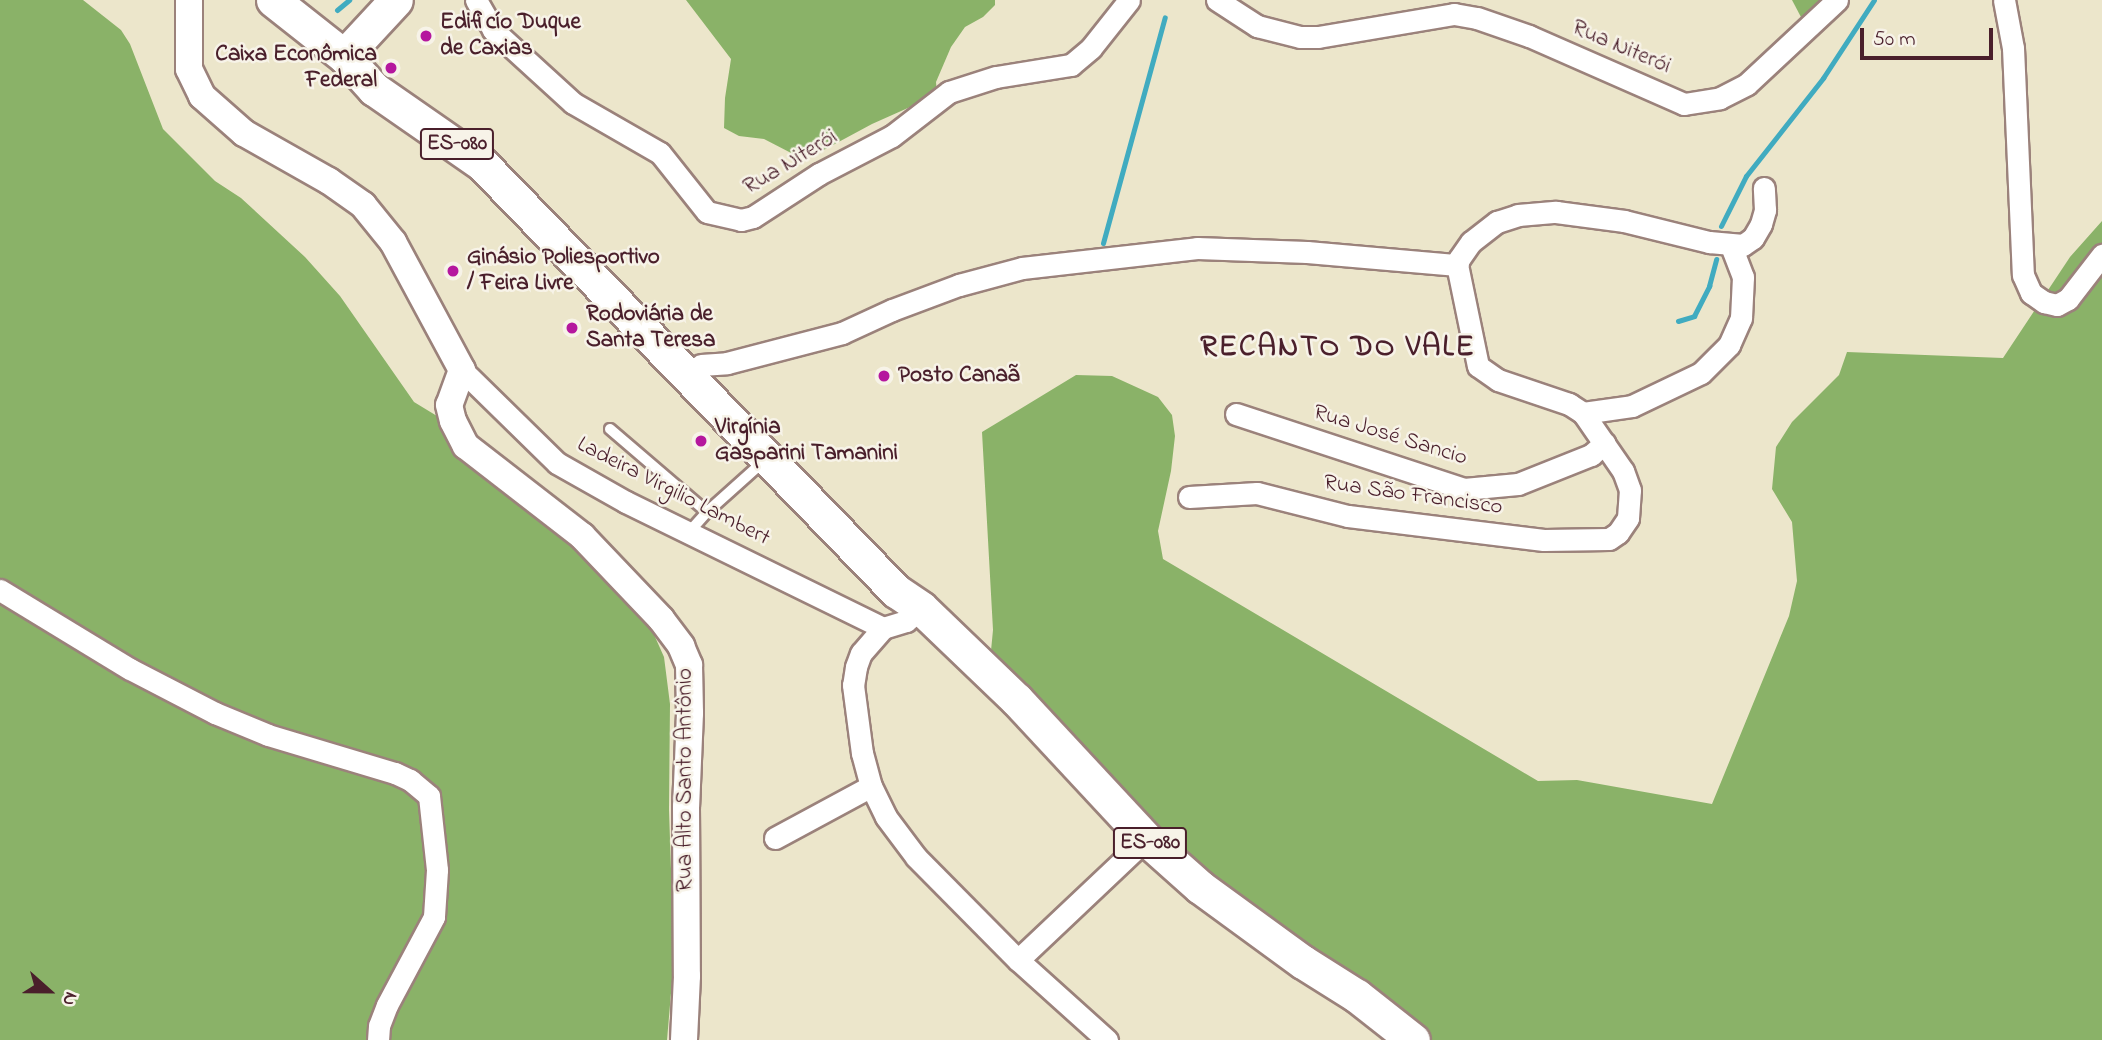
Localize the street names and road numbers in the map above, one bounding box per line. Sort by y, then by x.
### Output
street label: Rua Niterói [1567,15,1675,81]
street label: Rua Niterói [739,124,843,202]
road number: ES-080 [419,127,496,162]
street label: Rua José Sancio [1310,399,1470,473]
street label: Ladeira Virgilio Lambert [572,431,774,553]
street label: Rua São Francisco [1322,470,1504,522]
street label: Rua Alto Santo Antônio [672,668,700,892]
road number: ES-080 [1112,826,1188,860]

